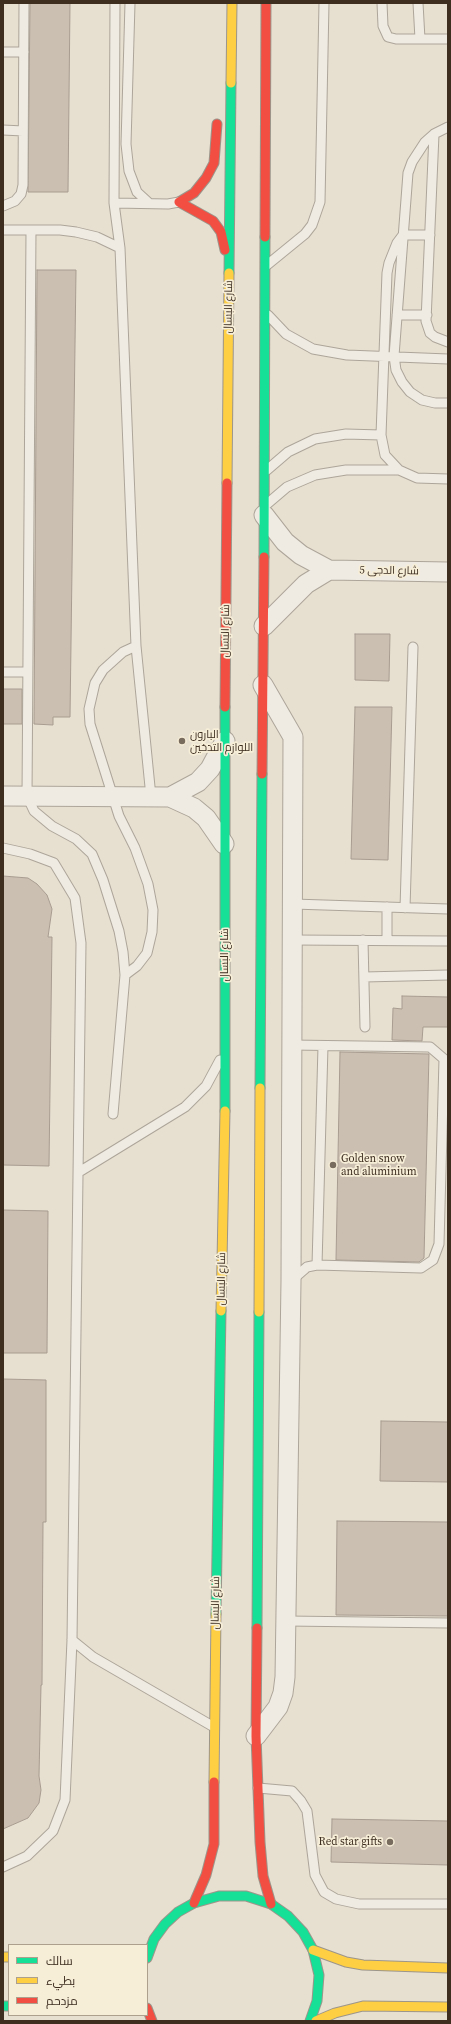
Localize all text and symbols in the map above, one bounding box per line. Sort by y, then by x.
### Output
street label: شارع البسال [222,280,236,334]
street label: شارع الدجى 5 [359,564,419,578]
street label: شارع البسال [219,604,233,658]
place label: البارون اللوازم التدخين [190,728,253,754]
marker: البارون اللوازم التدخين [177,736,187,746]
street label: شارع البسال [218,928,232,982]
place label: Golden snow and aluminium [341,1152,417,1178]
marker: Golden snow and aluminium [328,1160,338,1170]
street label: شارع البسال [215,1252,229,1306]
street label: شارع البسال [209,1576,223,1630]
place label: Red star gifts [319,1835,382,1849]
marker: Red star gifts [385,1837,395,1847]
legend [8,1944,148,2016]
text: سالك [46,1953,73,1969]
text: بطيء [46,1973,75,1989]
text: مزدحم [46,1993,78,2009]

